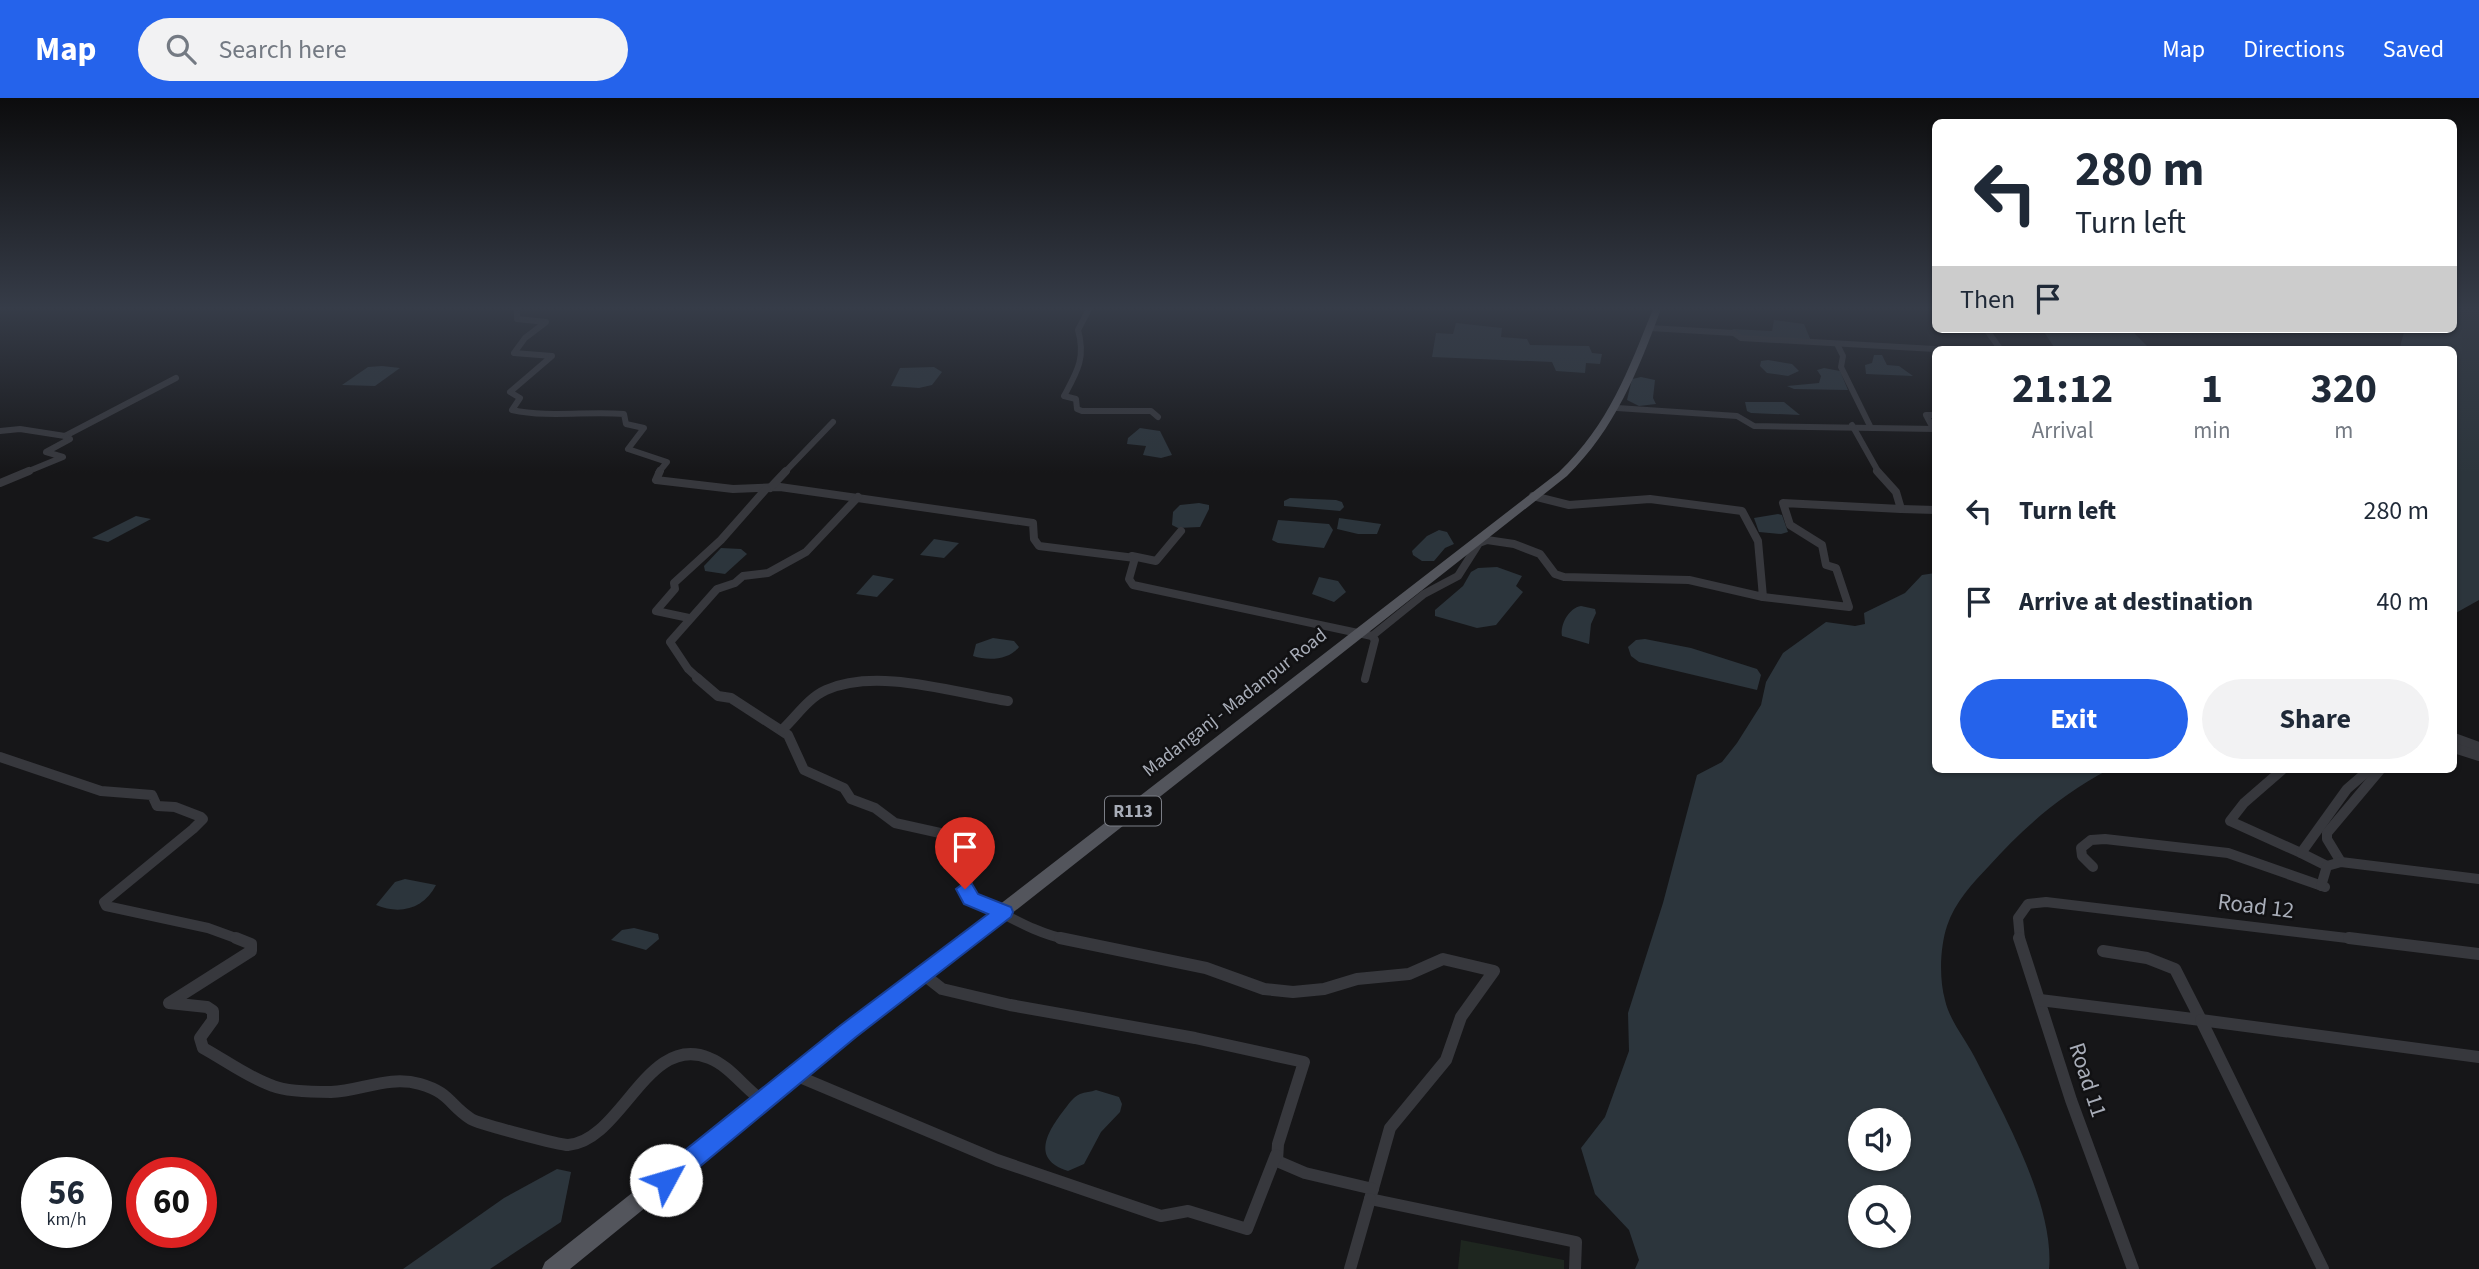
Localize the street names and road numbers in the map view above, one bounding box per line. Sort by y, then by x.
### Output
street label: Madanganj - Madanpur Road [1137,622,1333,784]
road number: R113 [1105,796,1161,826]
street label: Road 12 [2216,885,2296,927]
street label: Road 11 [2060,1038,2116,1122]

